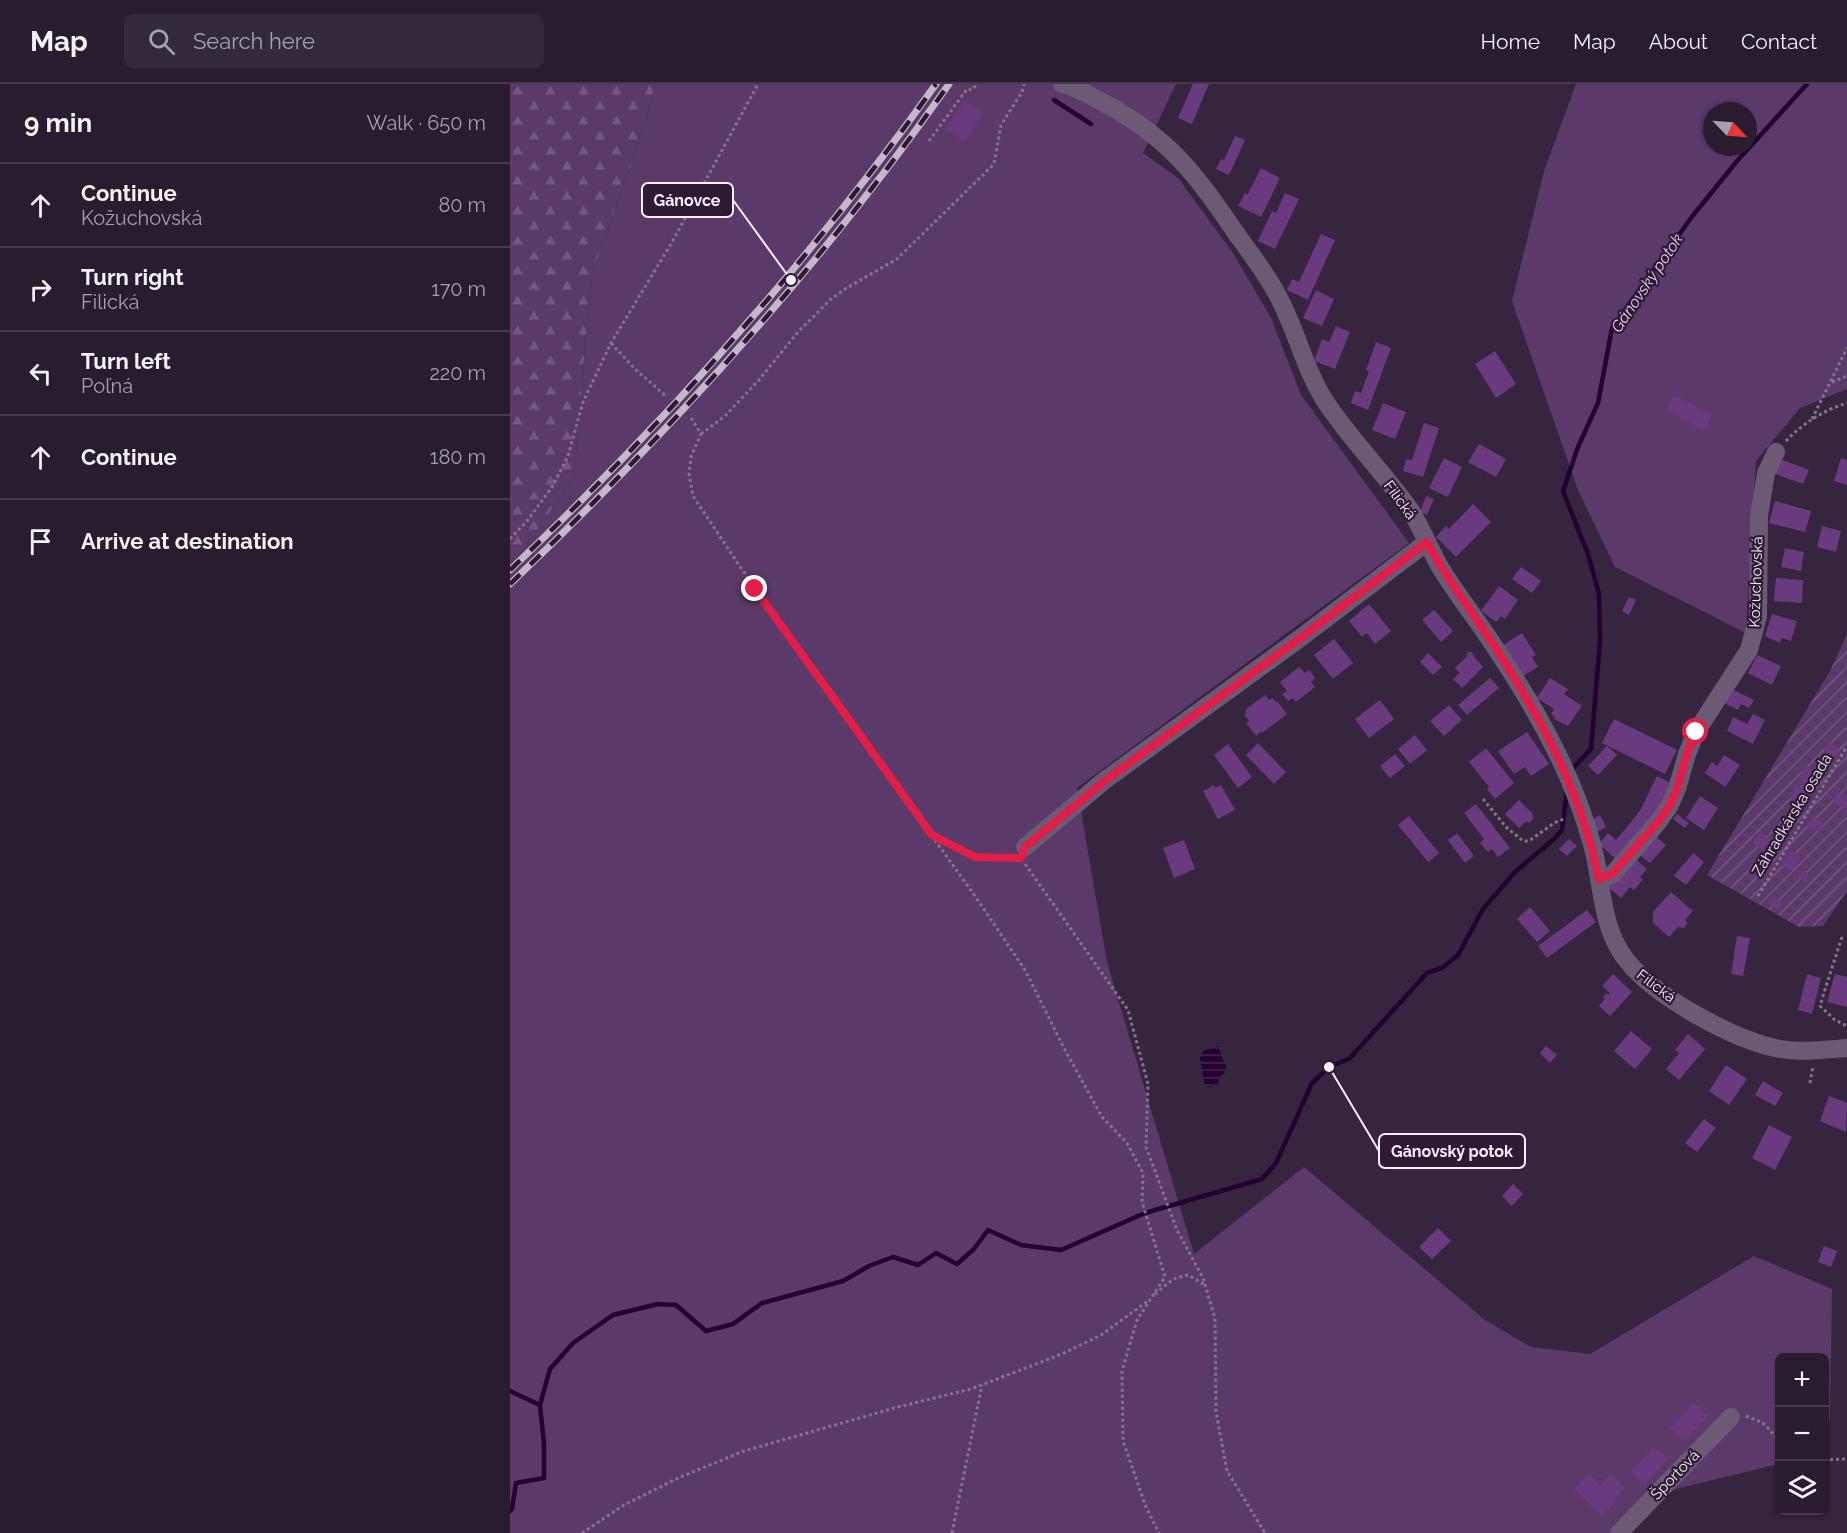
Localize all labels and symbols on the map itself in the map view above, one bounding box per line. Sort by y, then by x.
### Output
north arrow [1703,102,1757,156]
callout: Gánovce [642,183,733,217]
text: Gánovce [654,191,721,210]
water label: Gánovský potok [1607,230,1687,336]
street label: Filická [1380,477,1420,523]
street label: Kožuchovská [1745,536,1767,628]
route end [741,575,767,601]
route start [1682,718,1708,744]
street label: Záhradkárska osada [1748,751,1836,879]
street label: Filická [1633,966,1679,1006]
callout: Gánovský potok [1379,1134,1525,1168]
text: Gánovský potok [1391,1142,1513,1161]
street label: Športová [1646,1446,1703,1504]

